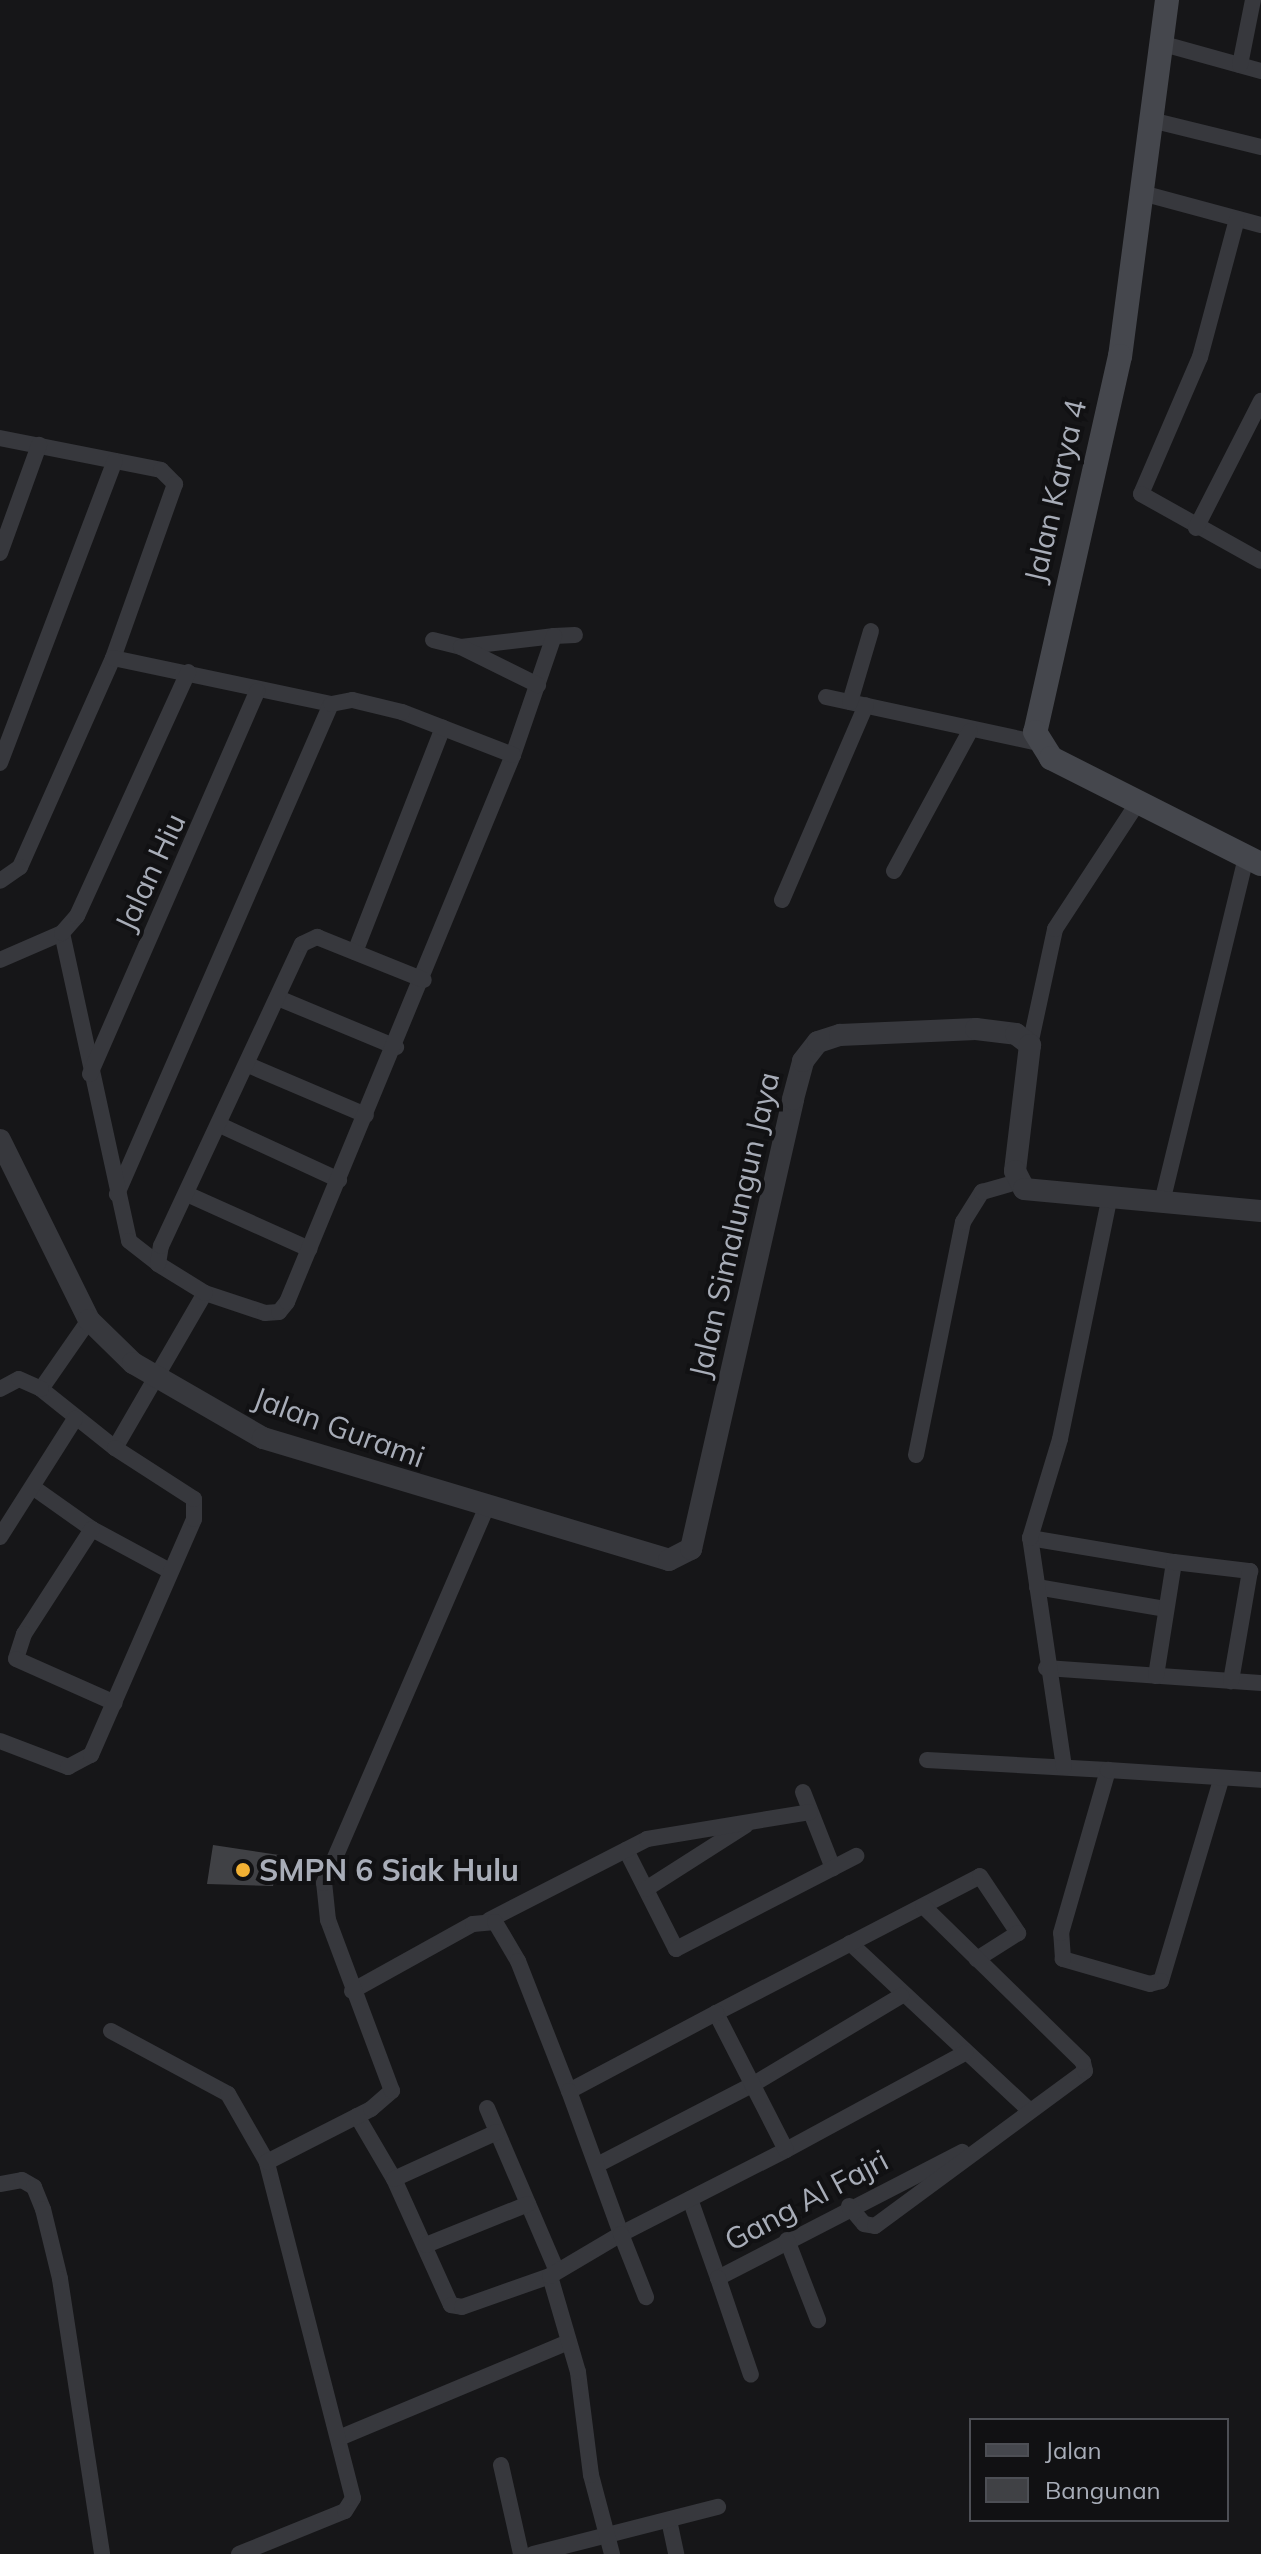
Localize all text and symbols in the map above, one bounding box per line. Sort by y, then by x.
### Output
street label: Jalan Karya 4 [1016,396,1094,586]
street label: Jalan Hiu [107,807,193,937]
street label: Jalan Simalungun Jaya [681,1069,787,1381]
street label: Jalan Gurami [248,1379,430,1475]
place label: SMPN 6 Siak Hulu [259,1852,519,1888]
marker: SMPN 6 Siak Hulu [234,1861,252,1879]
street label: Gang Al Fajri [718,2142,894,2258]
legend [969,2418,1229,2522]
text: Jalan [1045,2435,1101,2465]
text: Bangunan [1045,2475,1161,2505]

